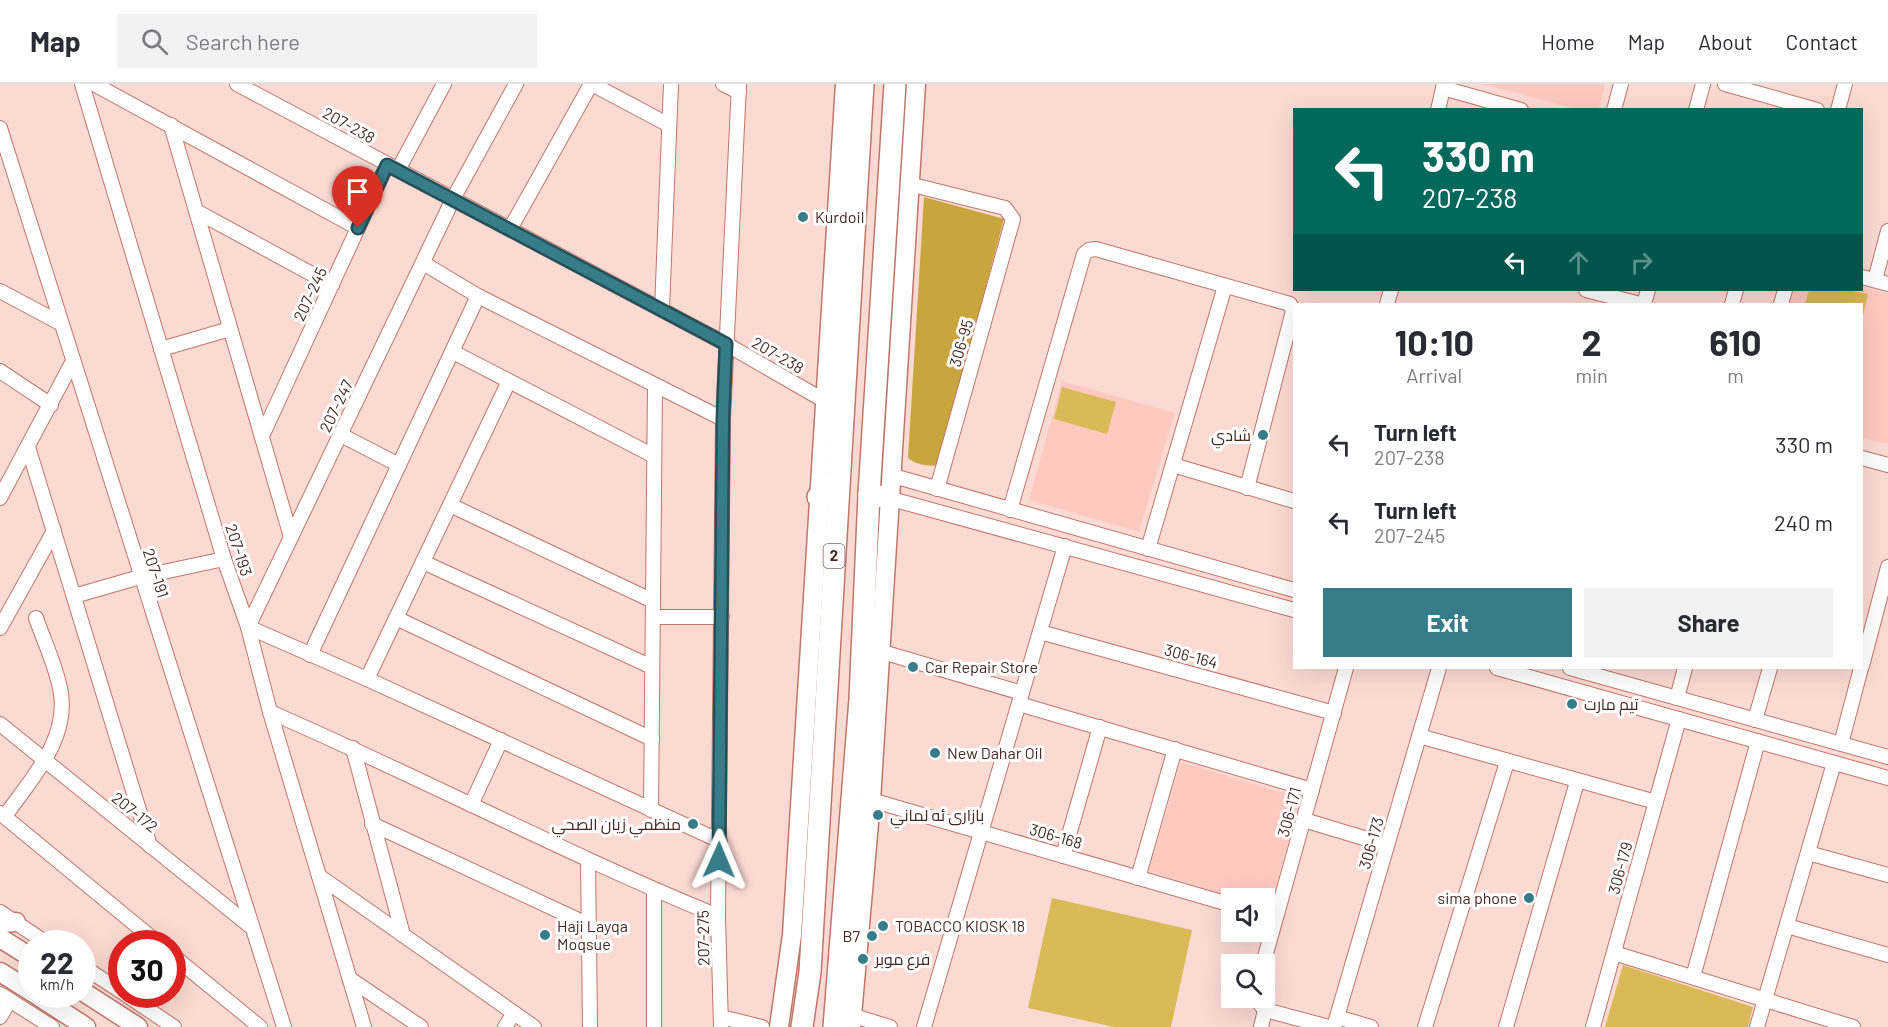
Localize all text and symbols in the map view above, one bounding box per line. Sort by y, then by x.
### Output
search box [117,14,537,68]
text: Map [30,24,81,58]
icon: search [138,25,171,58]
text: Search here [186,28,300,54]
text: Home [1541,29,1595,54]
text: Map [1628,29,1665,54]
text: About [1698,29,1753,54]
text: Contact [1786,29,1858,54]
street label: 207-238 [320,103,379,147]
text: 330 m [1422,130,1535,180]
icon: left [1323,132,1401,210]
pin [332,166,383,228]
icon: arrive [341,175,374,208]
text: 207-238 [1422,181,1517,213]
place label: Kurdoil [815,207,864,226]
marker: Kurdoil [796,210,810,224]
icon: left [1499,246,1532,279]
icon: ahead [1562,246,1595,279]
icon: right [1625,246,1658,279]
street label: 207-245 [289,264,330,324]
street label: 306-95 [945,317,976,369]
text: 10:10 [1394,320,1474,363]
text: 2 [1582,320,1602,363]
text: 610 [1709,320,1762,363]
street label: 207-238 [749,332,807,377]
text: Arrival [1406,363,1462,387]
text: min [1575,363,1608,387]
text: m [1727,363,1744,387]
street label: 207-247 [315,376,357,435]
text: Turn left [1374,419,1457,445]
place label: شادي [1211,425,1251,449]
marker: شادي [1256,428,1270,442]
icon: left [1323,428,1356,461]
text: 330 m [1775,431,1833,457]
text: 207-238 [1374,445,1445,469]
text: Turn left [1374,497,1457,523]
icon: left [1323,506,1356,539]
text: 240 m [1774,509,1833,535]
street label: 207-193 [222,521,257,578]
text: 207-245 [1374,523,1445,547]
road number: 2 [824,544,844,568]
street label: 207-191 [140,546,173,600]
button: Exit [1323,588,1572,657]
button: Share [1584,588,1833,657]
street label: 306-164 [1162,639,1220,672]
place label: Car Repair Store [925,657,1038,676]
marker: Car Repair Store [906,660,920,674]
place label: تيم مارت [1584,694,1639,716]
marker: تيم مارت [1565,697,1579,711]
place label: New Dahar Oil [947,743,1042,762]
marker: New Dahar Oil [928,746,942,760]
street label: 306-171 [1273,785,1304,839]
street label: 207-172 [109,787,162,836]
place label: بازارى ئه لماني [890,805,984,829]
marker: بازارى ئه لماني [871,808,885,822]
place label: منظمي زيان الصحي [551,814,681,838]
street label: 306-173 [1354,815,1387,871]
marker: منظمي زيان الصحي [686,817,700,831]
street label: 306-168 [1028,819,1085,852]
position arrow [687,828,751,892]
street label: 306-179 [1603,840,1636,896]
map controls [1221,888,1275,1008]
button: sound [1221,888,1275,942]
place label: sima phone [1438,888,1517,907]
marker: sima phone [1522,891,1536,905]
street label: 207-275 [693,910,712,966]
place label: Haji Layqa Moqsue [557,916,628,953]
place label: TOBACCO KIOSK 18 [895,916,1025,935]
marker: TOBACCO KIOSK 18 [876,919,890,933]
place label: B7 [842,926,860,945]
marker: Haji Layqa Moqsue [538,928,552,942]
marker: B7 [865,929,879,943]
speed limit sign: 30 [108,930,186,1008]
text: 22 [40,944,74,980]
place label: فرع موبر [874,949,930,971]
marker: فرع موبر [856,952,870,966]
button: search [1221,954,1275,1008]
text: km/h [40,975,74,993]

